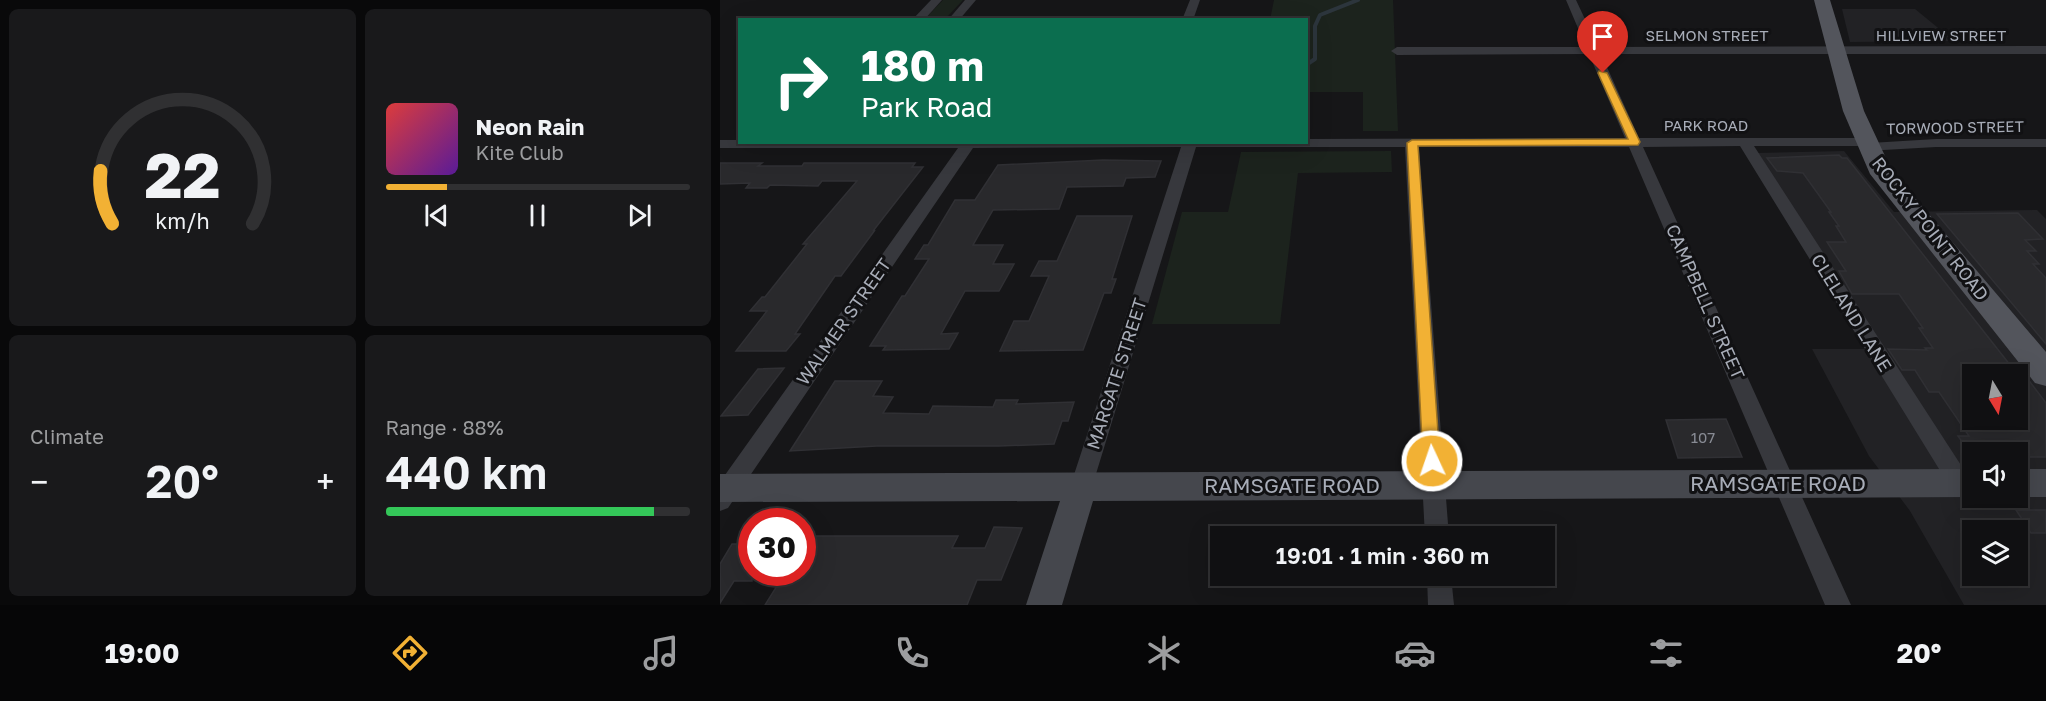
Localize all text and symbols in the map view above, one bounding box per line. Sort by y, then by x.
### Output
pin [1577,11,1628,73]
icon: arrive [1586,20,1619,53]
street label: SELMON STREET [1645,26,1769,44]
street label: HILLVIEW STREET [1876,26,2006,44]
text: 180 m [861,40,984,90]
icon: right [762,42,840,120]
text: Park Road [861,91,992,123]
text: Neon Rain [476,113,584,140]
street label: PARK ROAD [1664,116,1748,134]
street label: TORWOOD STREET [1886,117,2024,137]
text: 22 [144,138,220,213]
text: Kite Club [476,140,564,164]
street label: ROCKY POINT ROAD [1868,152,1994,305]
icon: previous [420,199,453,232]
icon: pause [521,199,554,232]
icon: next [623,199,656,232]
text: km/h [155,209,210,235]
street label: CAMPBELL STREET [1662,221,1750,382]
street label: CLELAND LANE [1807,250,1897,375]
street label: WALMER STREET [791,254,895,389]
street label: MARGATE STREET [1081,295,1151,452]
north arrow [1962,364,2028,430]
map controls [1962,364,2028,586]
text: Range · 88% [386,415,504,439]
text: Climate [30,424,104,448]
house number: 107 [1691,428,1715,446]
position arrow [1400,429,1464,493]
button: sound [1962,442,2028,508]
text: 440 km [386,445,547,499]
text: 20° [146,454,219,508]
text: − [30,462,48,501]
text: + [316,462,334,501]
street label: RAMSGATE ROAD [1690,470,1866,496]
street label: RAMSGATE ROAD [1204,472,1380,498]
speed limit sign: 30 [738,508,816,586]
button: layers [1962,520,2028,586]
text: 19:01 · 1 min · 360 m [1276,542,1489,569]
icon: directions [389,632,431,674]
icon: music [640,632,682,674]
icon: phone [891,632,933,674]
icon: climate [1143,632,1185,674]
icon: car [1394,632,1436,674]
icon: filters [1645,632,1687,674]
text: 19:00 [105,637,179,669]
text: 20° [1897,637,1941,669]

